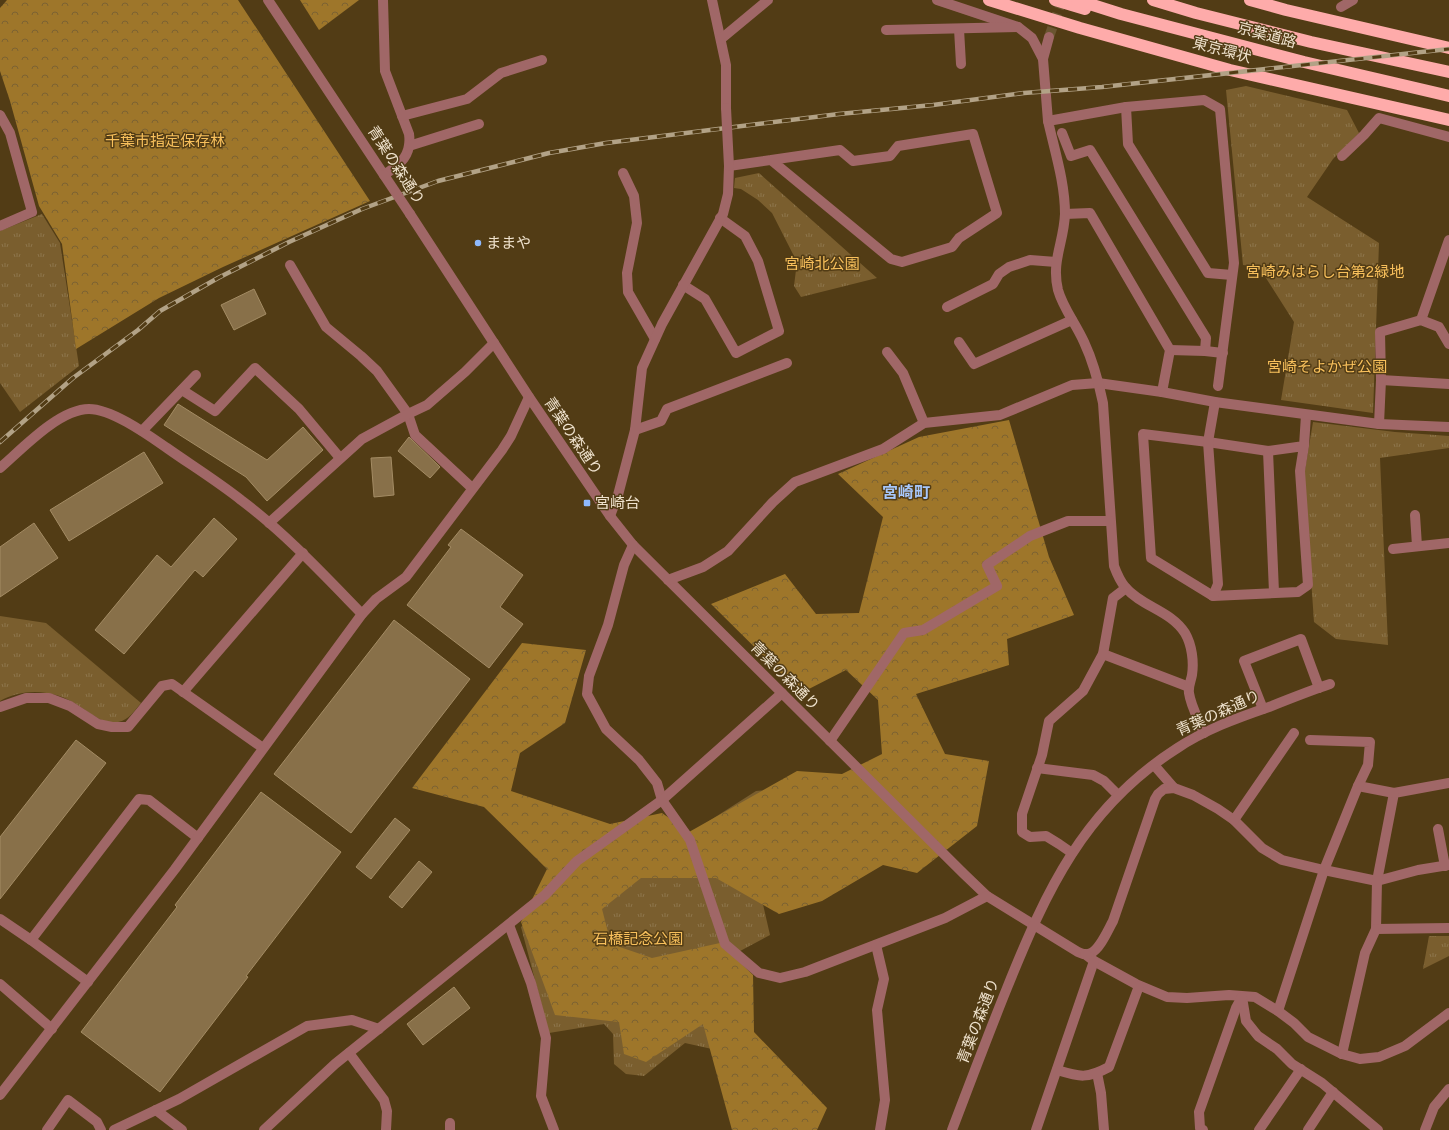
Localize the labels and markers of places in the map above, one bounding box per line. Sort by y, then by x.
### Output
place label: ままや [486,234,531,252]
marker: ままや [473,238,483,248]
place label: 宮崎台 [595,494,640,512]
marker: 宮崎台 [582,498,592,508]

